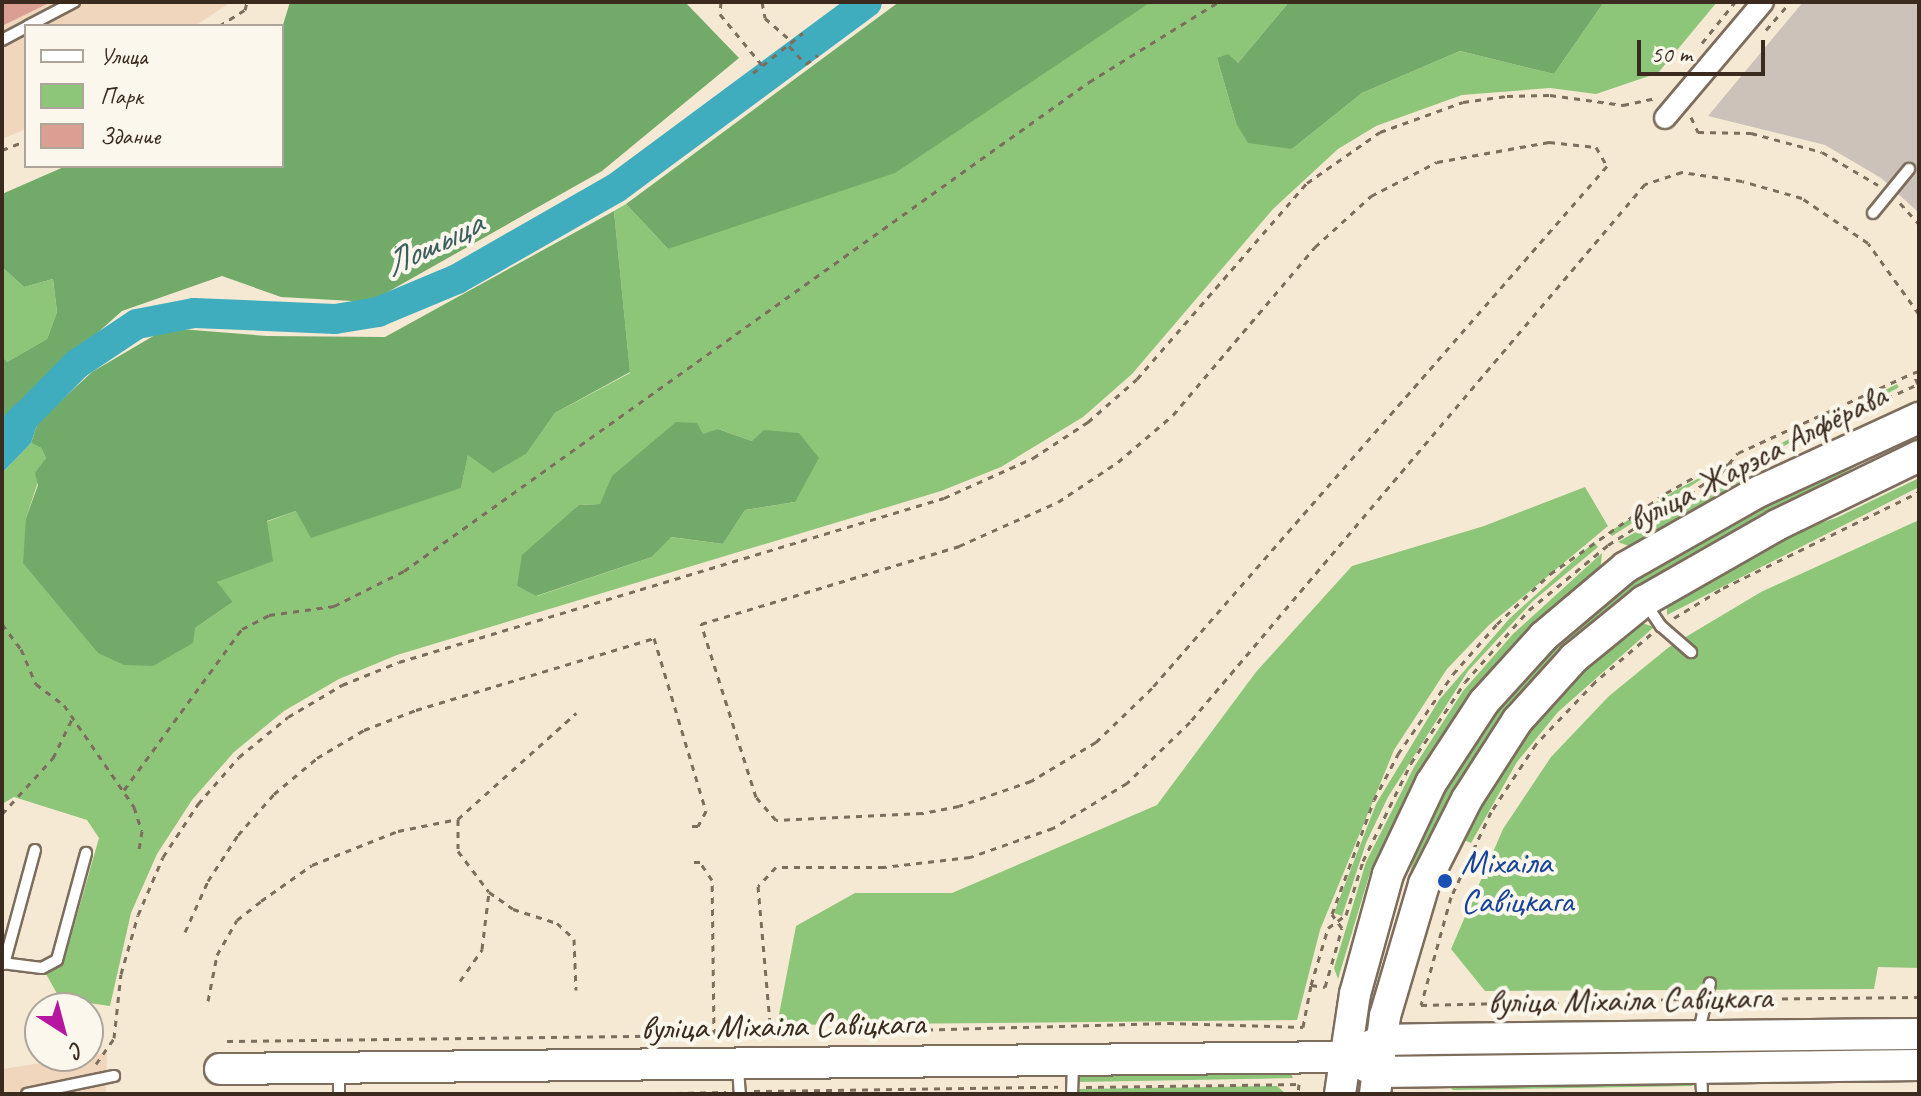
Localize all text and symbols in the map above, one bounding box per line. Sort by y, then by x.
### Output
legend [24,24,284,168]
scale bar [1641,24,1769,74]
text: 50 m [1651,39,1692,69]
text: Улица [100,41,148,71]
text: Парк [100,81,143,111]
text: Здание [100,121,160,151]
water label: Лошыца [377,202,489,286]
street label: вуліца Жарэса Алфёрава [1621,374,1893,540]
place label: Міхаіла Савіцкага [1461,841,1573,920]
marker: Міхаіла Савіцкага [1436,872,1454,890]
street label: вуліца Міхаіла Савіцкага [1486,976,1774,1022]
north arrow [24,992,104,1072]
street label: вуліца Міхаіла Савіцкага [639,1002,927,1048]
text: С [64,1035,90,1064]

